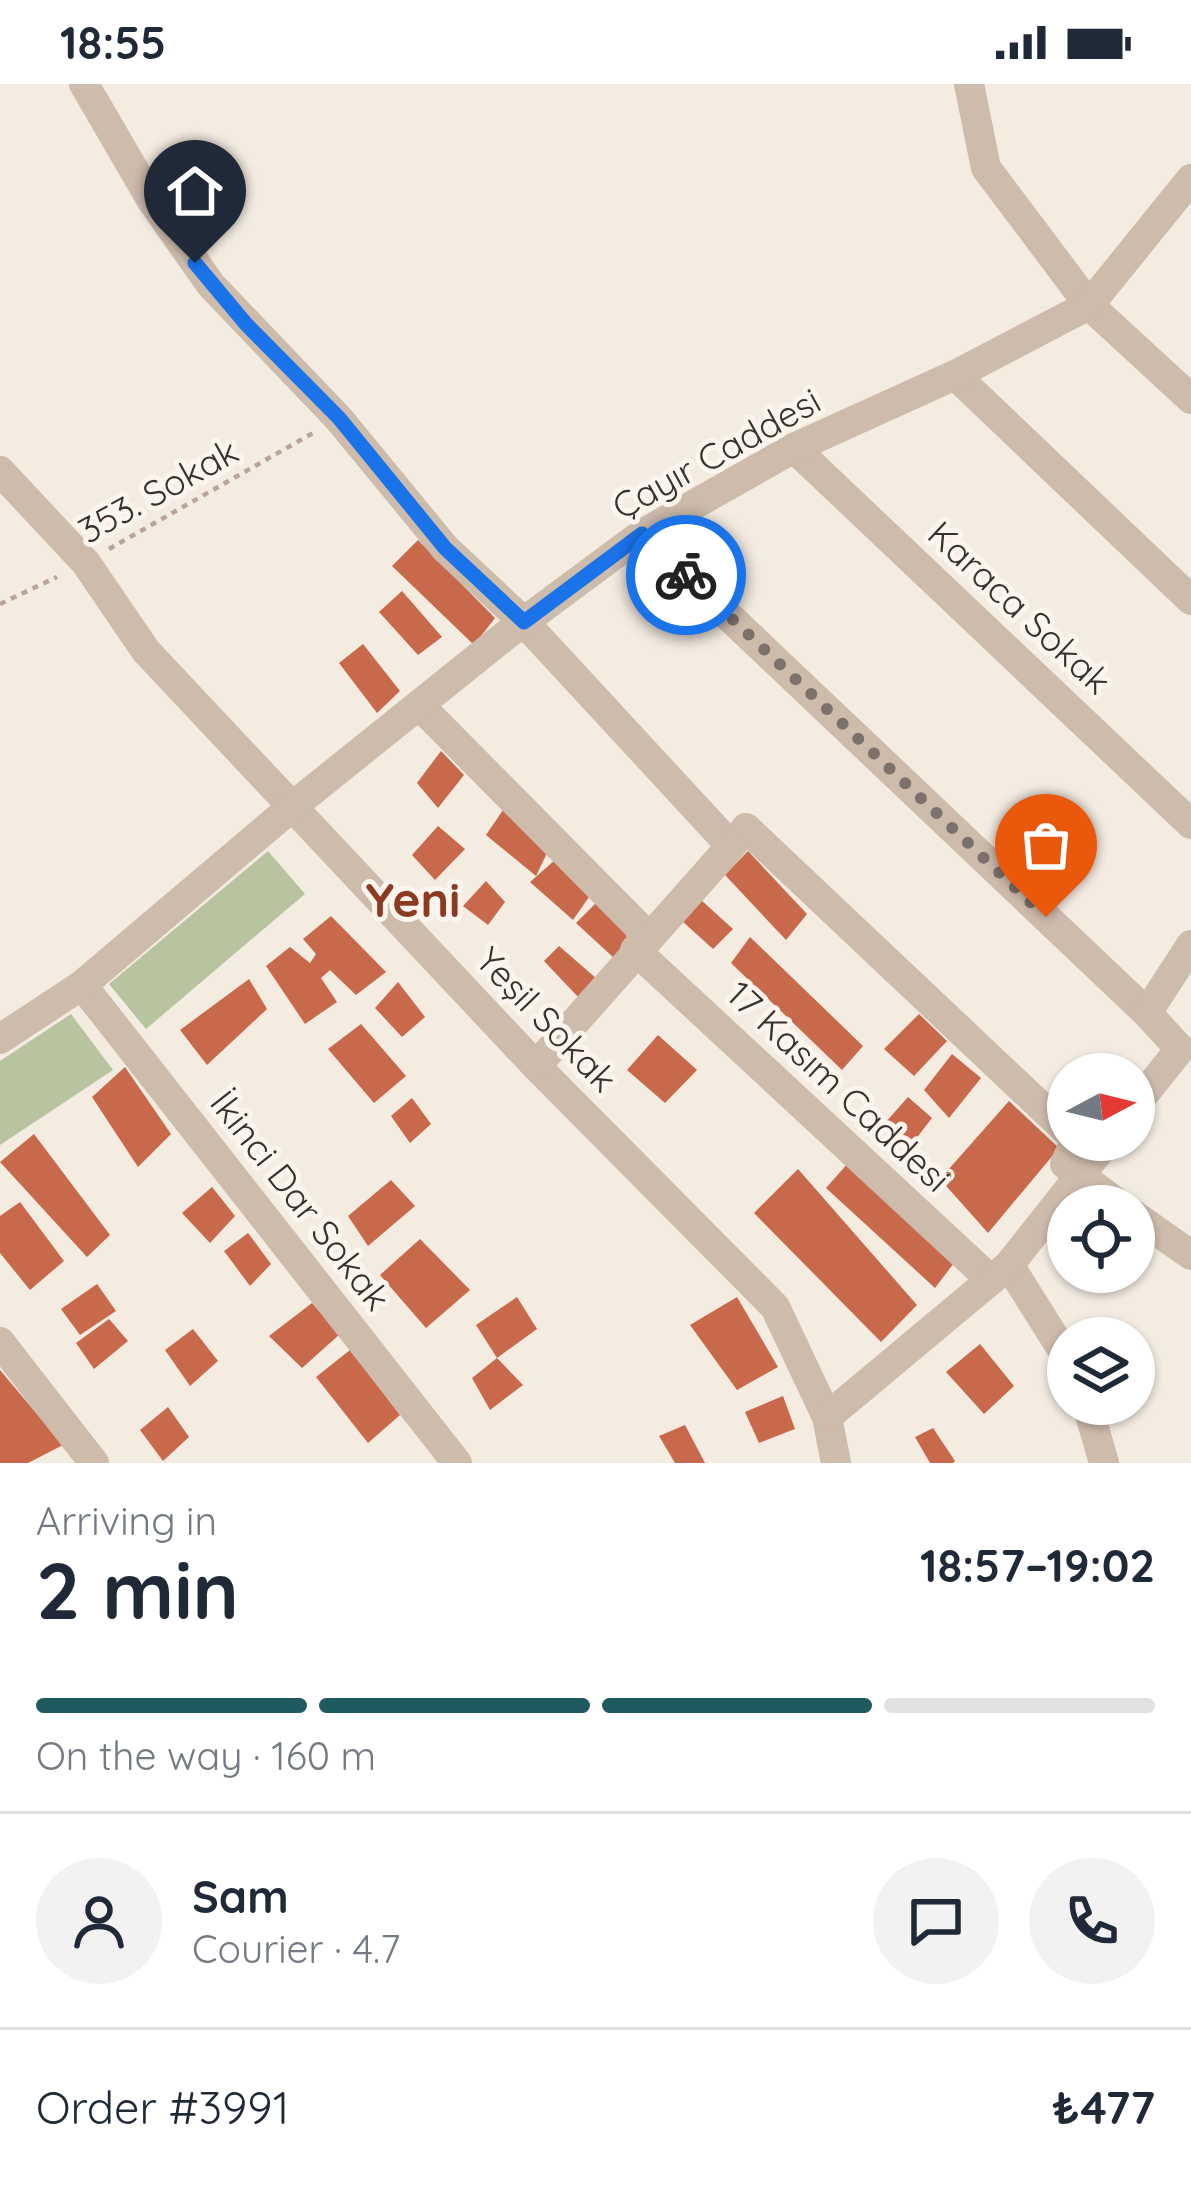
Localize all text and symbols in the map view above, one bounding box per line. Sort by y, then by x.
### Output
text: 18:55 [60,14,166,70]
pin [144,140,246,263]
icon: home [162,158,228,224]
street label: Çayır Caddesi [604,377,828,529]
street label: 353. Sokak [70,428,246,552]
street label: Karaca Sokak [919,511,1121,703]
courier [626,515,746,635]
icon: bike [653,542,719,608]
pin [995,794,1097,917]
icon: bag [1013,812,1079,878]
district label: Yeni [366,869,460,929]
street label: Yeşil Sokak [467,937,627,1101]
street label: 17 Kasım Caddesi [718,971,960,1201]
north arrow [1047,1053,1155,1161]
map controls [1047,1053,1155,1425]
street label: İkinci Dar Sokak [201,1081,401,1319]
button: locate [1047,1185,1155,1293]
button: layers [1047,1317,1155,1425]
text: Arriving in [36,1496,217,1545]
text: 18:57–19:02 [920,1537,1155,1593]
text: 2 min [36,1541,239,1639]
text: On the way · 160 m [36,1731,376,1780]
button: person [36,1858,162,1984]
button: chat [873,1858,999,1984]
button: phone [1029,1858,1155,1984]
text: Sam [192,1868,289,1924]
text: Courier · 4.7 [192,1924,400,1973]
text: Order #3991 [36,2079,289,2135]
text: ₺477 [1052,2079,1155,2135]

